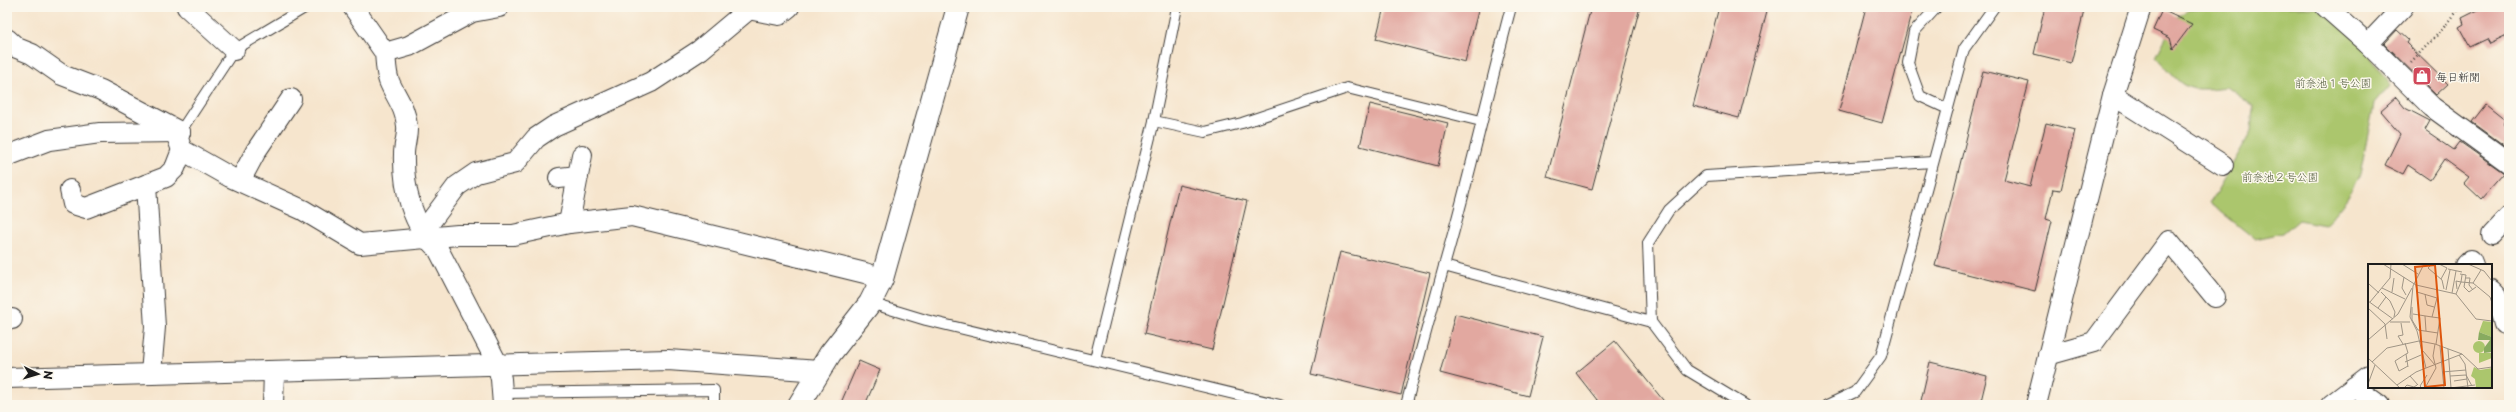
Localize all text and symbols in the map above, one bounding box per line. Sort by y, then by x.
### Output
shop icon: 毎日新聞 [2411,65,2433,87]
place label: 毎日新聞 [2436,68,2480,85]
park label: 前奈池１号公園 [2295,74,2372,91]
park label: 前奈池２号公園 [2242,168,2319,185]
inset map [2368,264,2492,388]
north arrow [18,354,58,394]
text: N [40,370,57,380]

